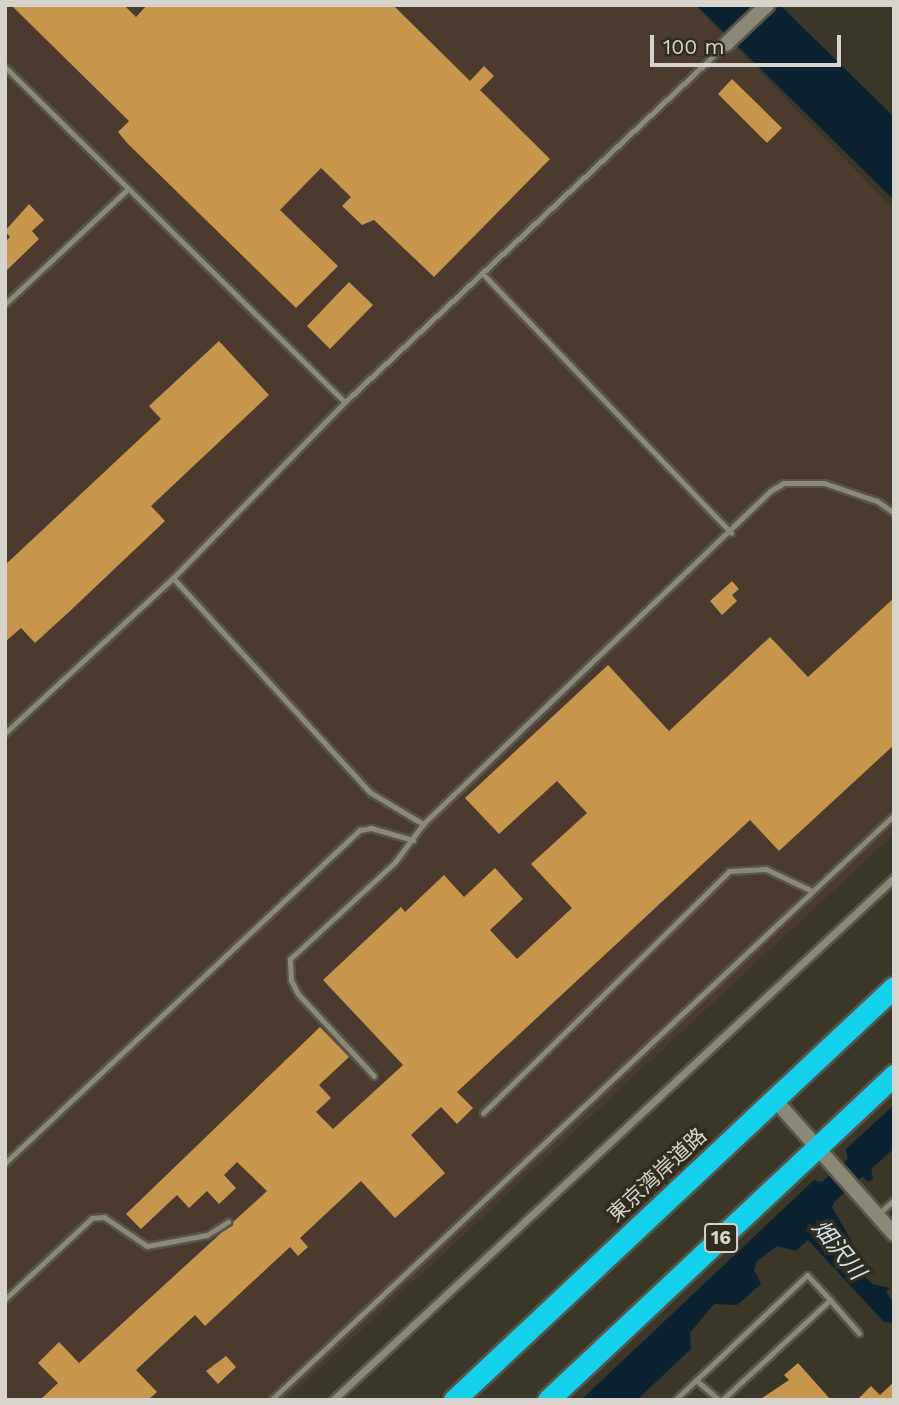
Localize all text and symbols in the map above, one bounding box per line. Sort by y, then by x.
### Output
scale bar [654,21,845,65]
text: 100 m [663,34,725,59]
street label: 東京湾岸道路 [602,1123,712,1227]
water label: 畑沢川 [806,1215,870,1285]
road number: 16 [704,1222,738,1254]

